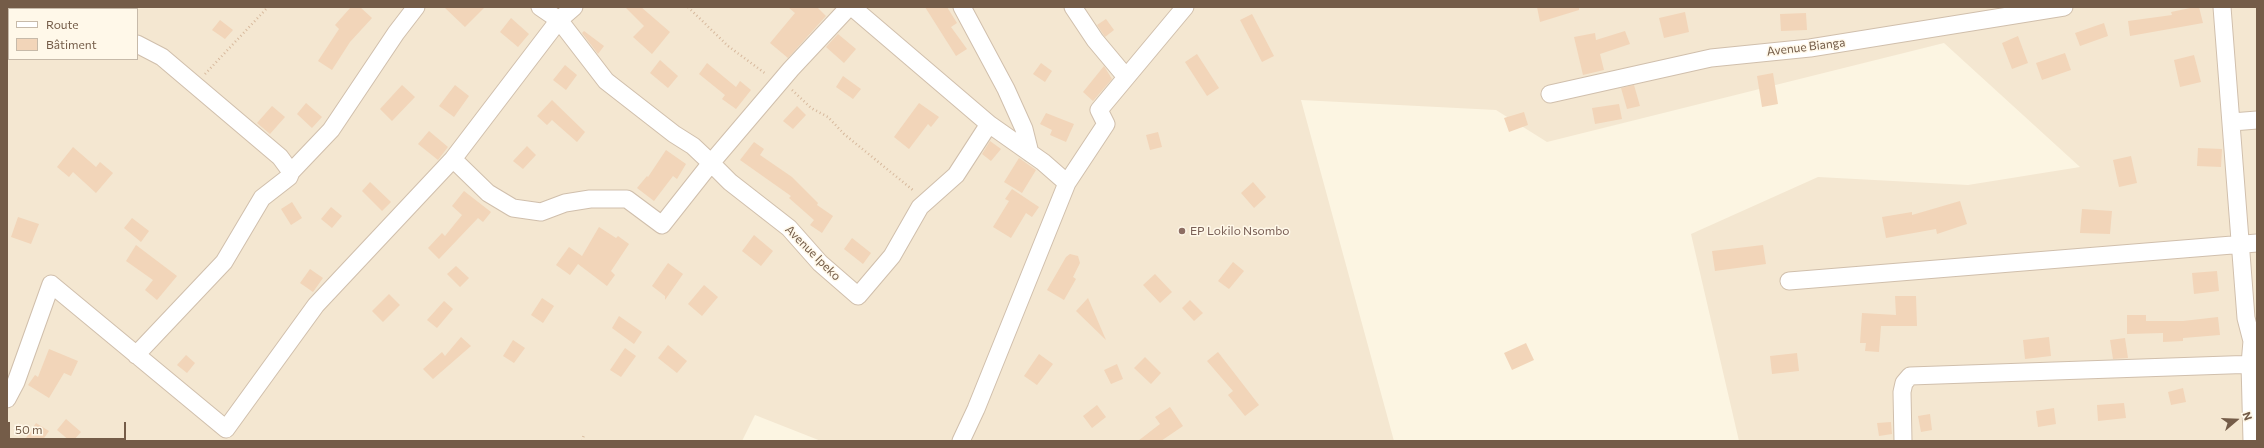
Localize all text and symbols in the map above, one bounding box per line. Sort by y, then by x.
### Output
legend [8,8,138,60]
text: Route [46,17,79,31]
street label: Avenue Bianga [1766,35,1846,59]
text: Bâtiment [46,37,97,51]
street label: Avenue Ipeko [782,222,844,284]
place label: EP Lokilo Nsombo [1190,224,1290,238]
marker: EP Lokilo Nsombo [1177,226,1187,236]
north arrow [2216,400,2256,440]
text: N [2240,410,2255,422]
scale bar [10,414,128,440]
text: 50 m [15,422,43,436]

